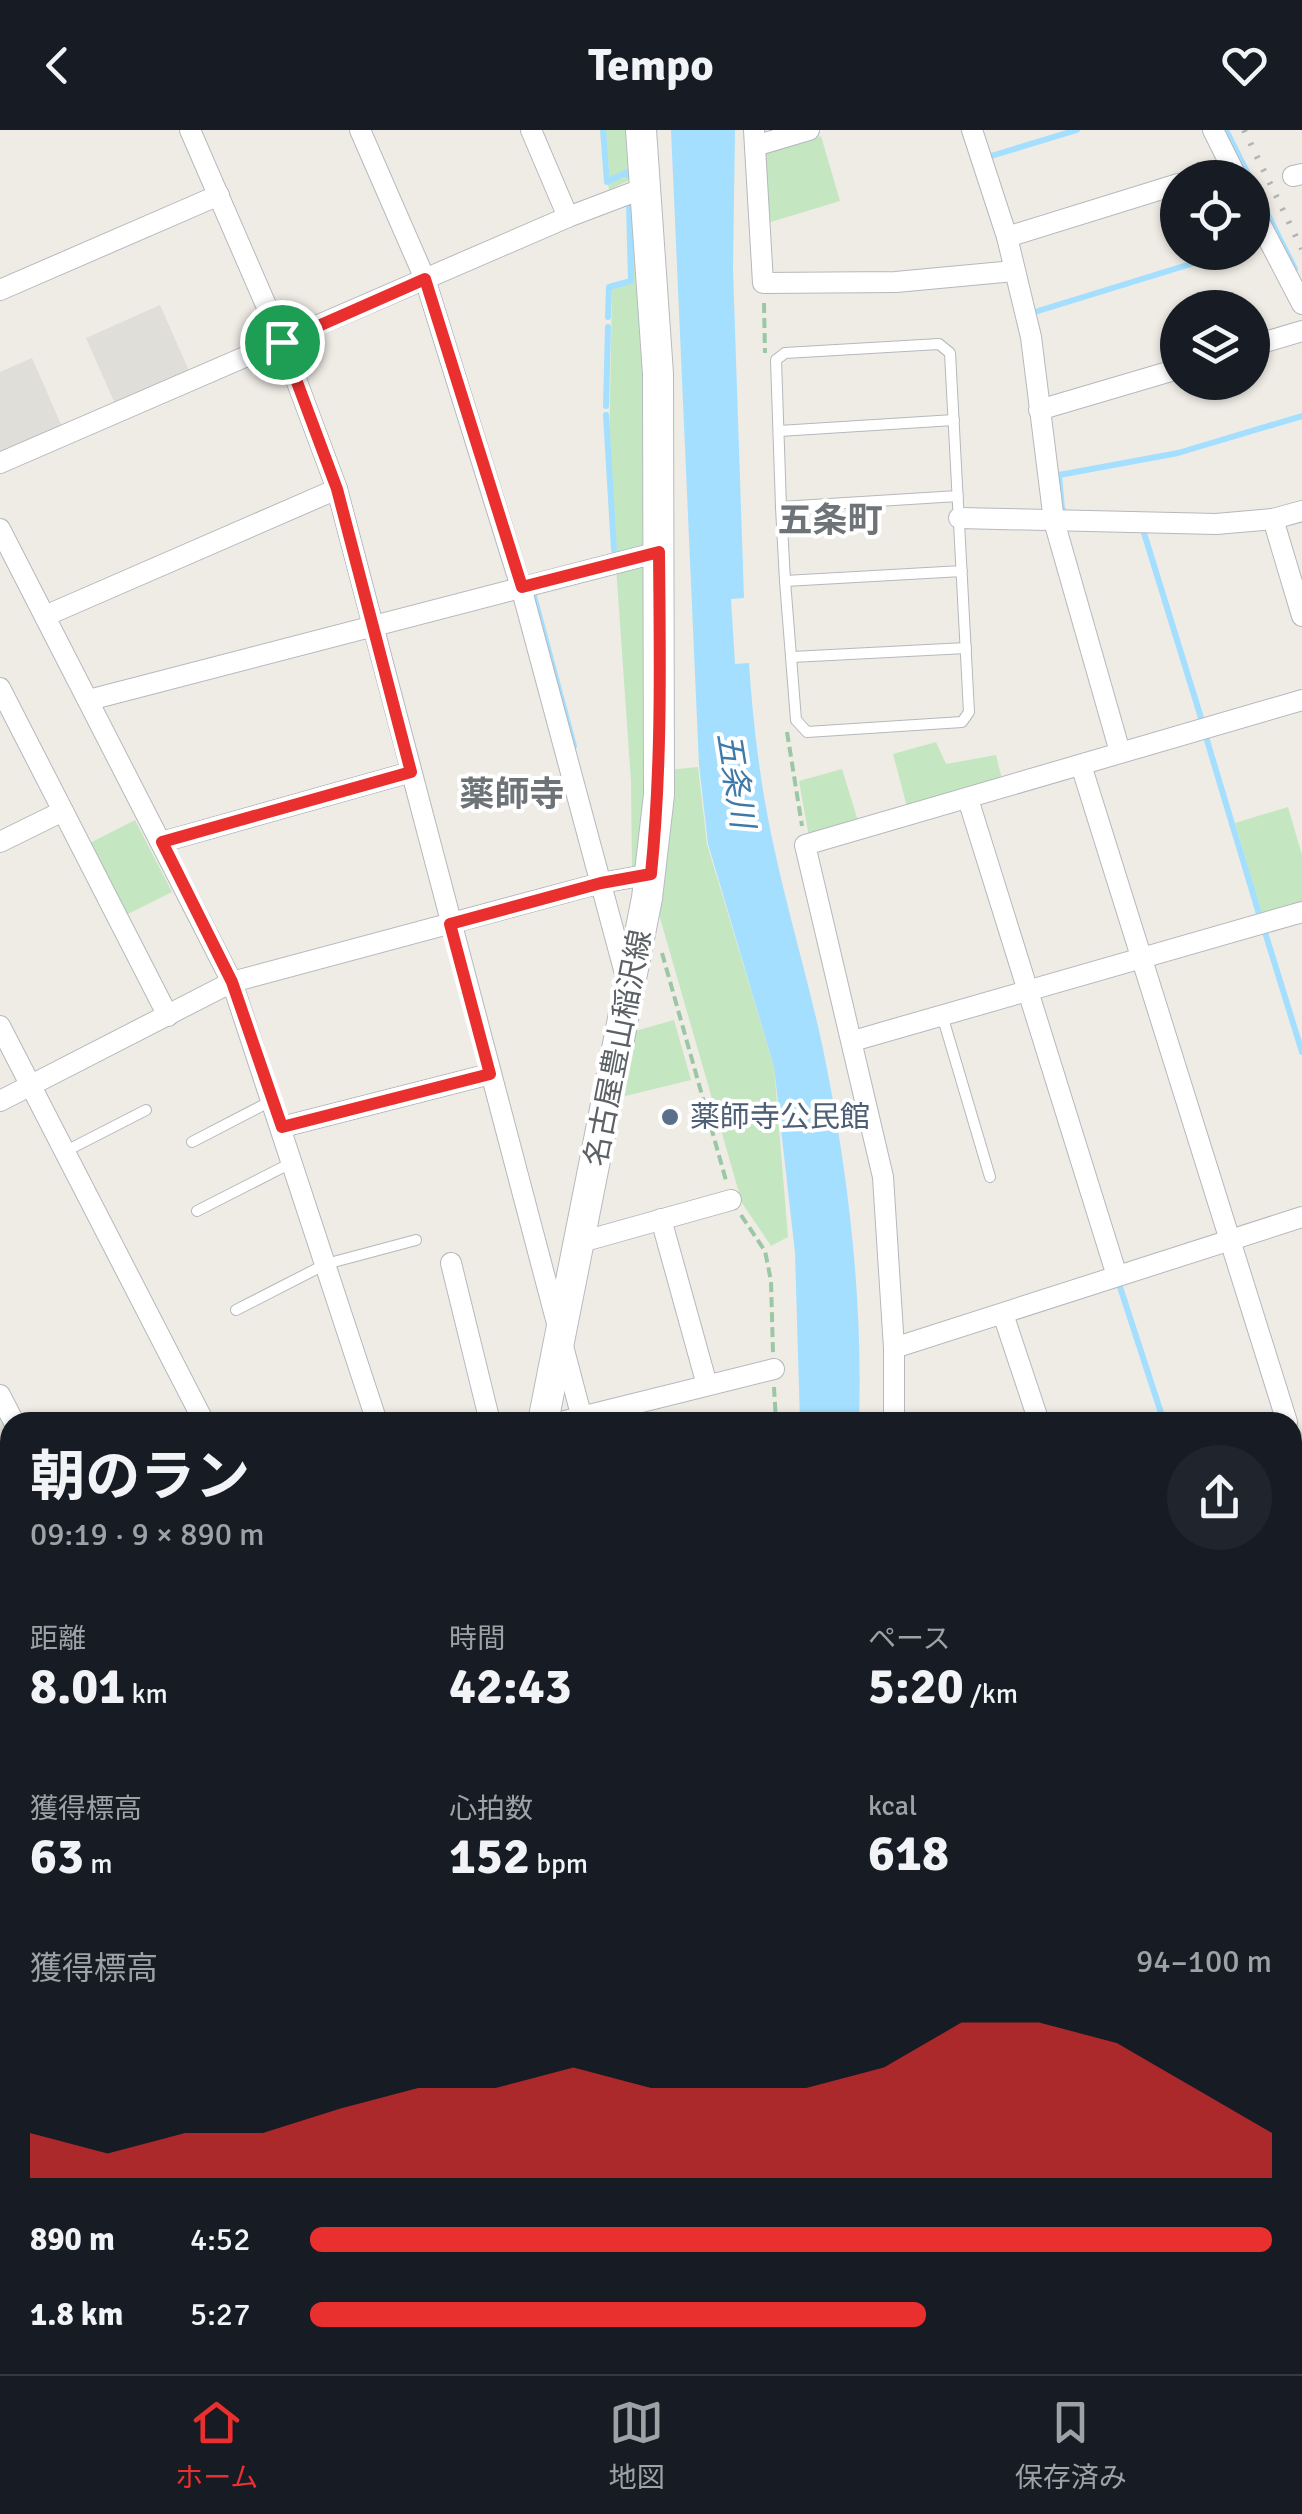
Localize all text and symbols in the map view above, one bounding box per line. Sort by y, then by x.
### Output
icon: back [30,38,85,93]
text: Tempo [588,38,714,93]
icon: heart [1217,38,1272,93]
map controls [1160,160,1270,400]
button: locate [1160,160,1270,270]
button: layers [1160,290,1270,400]
pin [240,300,325,385]
icon: arrive [255,315,310,370]
district label: 五条町 [777,499,883,542]
water label: 五条川 [709,730,763,833]
district label: 薬師寺 [459,773,565,816]
street label: 名古屋豊山稲沢線 [577,927,660,1169]
place label: 薬師寺公民館 [690,1099,870,1136]
marker: 薬師寺公民館 [659,1106,681,1128]
text: 朝のラン [30,1443,250,1511]
button: share [1167,1445,1272,1550]
text: 09:19 · 9 × 890 m [30,1515,265,1554]
text: 距離 [30,1622,86,1656]
text: 時間 [449,1622,505,1656]
text: ペース [868,1622,951,1656]
text: 8.01 [30,1656,125,1718]
text: 42:43 [449,1656,572,1718]
text: 5:20 [868,1656,964,1718]
text: km [125,1677,168,1711]
text: /km [964,1677,1018,1711]
text: kcal [868,1789,917,1823]
text: 獲得標高 [30,1792,142,1826]
text: 心拍数 [449,1792,533,1826]
text: 618 [868,1823,949,1885]
text: 63 [30,1826,84,1888]
text: 152 [449,1826,530,1888]
text: m [84,1847,113,1881]
text: bpm [530,1847,588,1881]
text: 94–100 m [1136,1942,1272,1981]
text: 獲得標高 [30,1949,158,1988]
text: 890 m [30,2220,115,2259]
text: 4:52 [190,2220,250,2259]
text: 1.8 km [30,2295,123,2334]
text: 5:27 [190,2295,250,2334]
tab: ホーム [175,2395,258,2495]
tab: 地図 [609,2395,665,2495]
tab: 保存済み [1015,2395,1127,2495]

